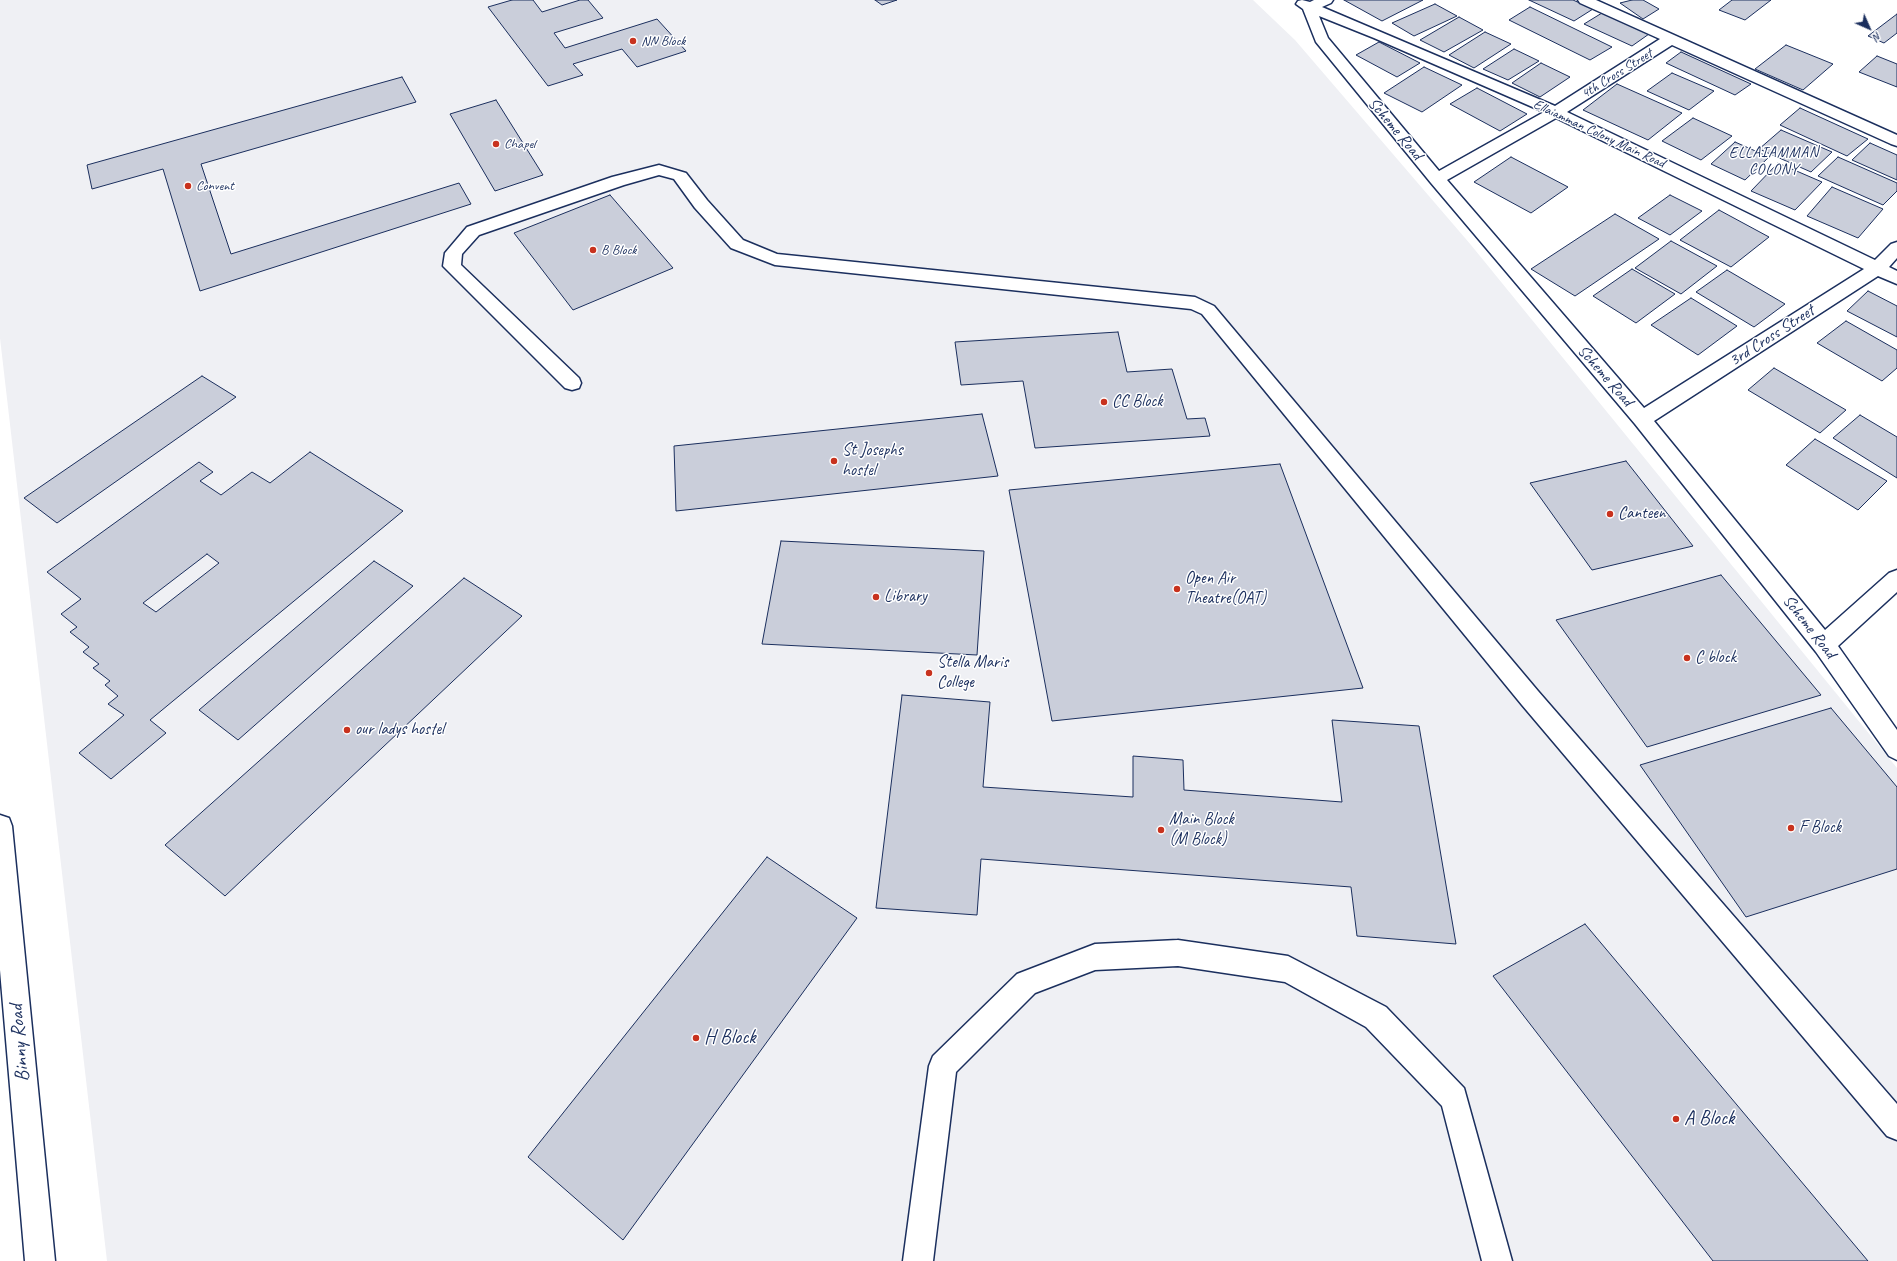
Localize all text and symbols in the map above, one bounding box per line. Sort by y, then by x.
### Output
north arrow [1849,8,1889,48]
text: N [1870,29,1885,44]
place label: NN Block [641,33,685,49]
marker: NN Block [628,36,638,46]
street label: 4th Cross Street [1578,45,1656,103]
street label: Scheme Road [1363,94,1427,164]
street label: Ellaiamman Colony Main Road [1530,96,1668,172]
place label: Chapel [504,136,535,152]
marker: Chapel [491,139,501,149]
district label: ELLAIAMMAN COLONY [1730,144,1818,179]
place label: Convent [196,178,234,194]
marker: Convent [183,181,193,191]
place label: B Block [601,242,636,258]
marker: B Block [588,245,598,255]
street label: 3rd Cross Street [1726,301,1818,371]
street label: Scheme Road [1573,341,1637,411]
place label: CC Block [1112,392,1162,412]
marker: CC Block [1099,397,1109,407]
place label: St Josephs hostel [842,441,903,481]
marker: St Josephs hostel [829,456,839,466]
place label: Canteen [1618,504,1665,524]
marker: Canteen [1605,509,1615,519]
place label: Open Air Theatre(OAT) [1185,569,1266,609]
marker: Open Air Theatre(OAT) [1172,584,1182,594]
place label: Library [884,587,927,607]
street label: Scheme Road [1778,591,1840,663]
marker: Library [871,592,881,602]
place label: C block [1695,648,1736,668]
place label: Stella Maris College [937,653,1008,693]
marker: C block [1682,653,1692,663]
marker: Stella Maris College [924,668,934,678]
place label: our ladys hostel [355,720,444,740]
marker: our ladys hostel [342,725,352,735]
place label: Main Block (M Block) [1169,810,1234,850]
place label: F Block [1799,818,1841,838]
marker: F Block [1786,823,1796,833]
marker: Main Block (M Block) [1156,825,1166,835]
street label: Binny Road [5,1003,35,1083]
place label: H Block [704,1026,755,1050]
marker: H Block [691,1033,701,1043]
place label: A Block [1684,1107,1734,1131]
marker: A Block [1671,1114,1681,1124]

